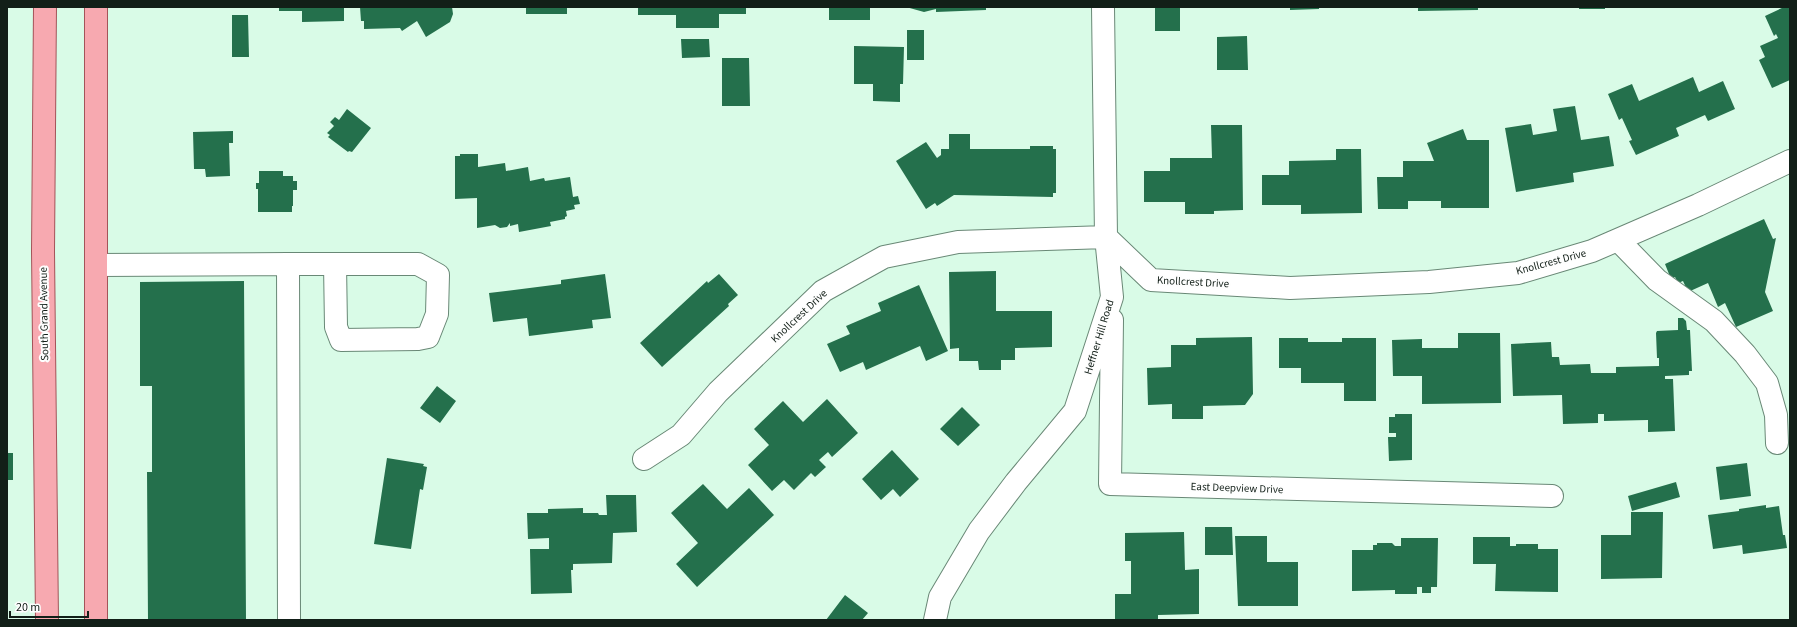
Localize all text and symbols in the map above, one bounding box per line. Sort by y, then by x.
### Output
street label: Knollcrest Drive [1514,245,1588,279]
street label: South Grand Avenue [36,266,52,361]
street label: Knollcrest Drive [1157,273,1230,291]
street label: Knollcrest Drive [767,285,831,346]
street label: Heffner Hill Road [1080,298,1118,376]
street label: East Deepview Drive [1190,479,1284,497]
scale bar [10,593,88,619]
text: 20 m [16,599,40,616]

